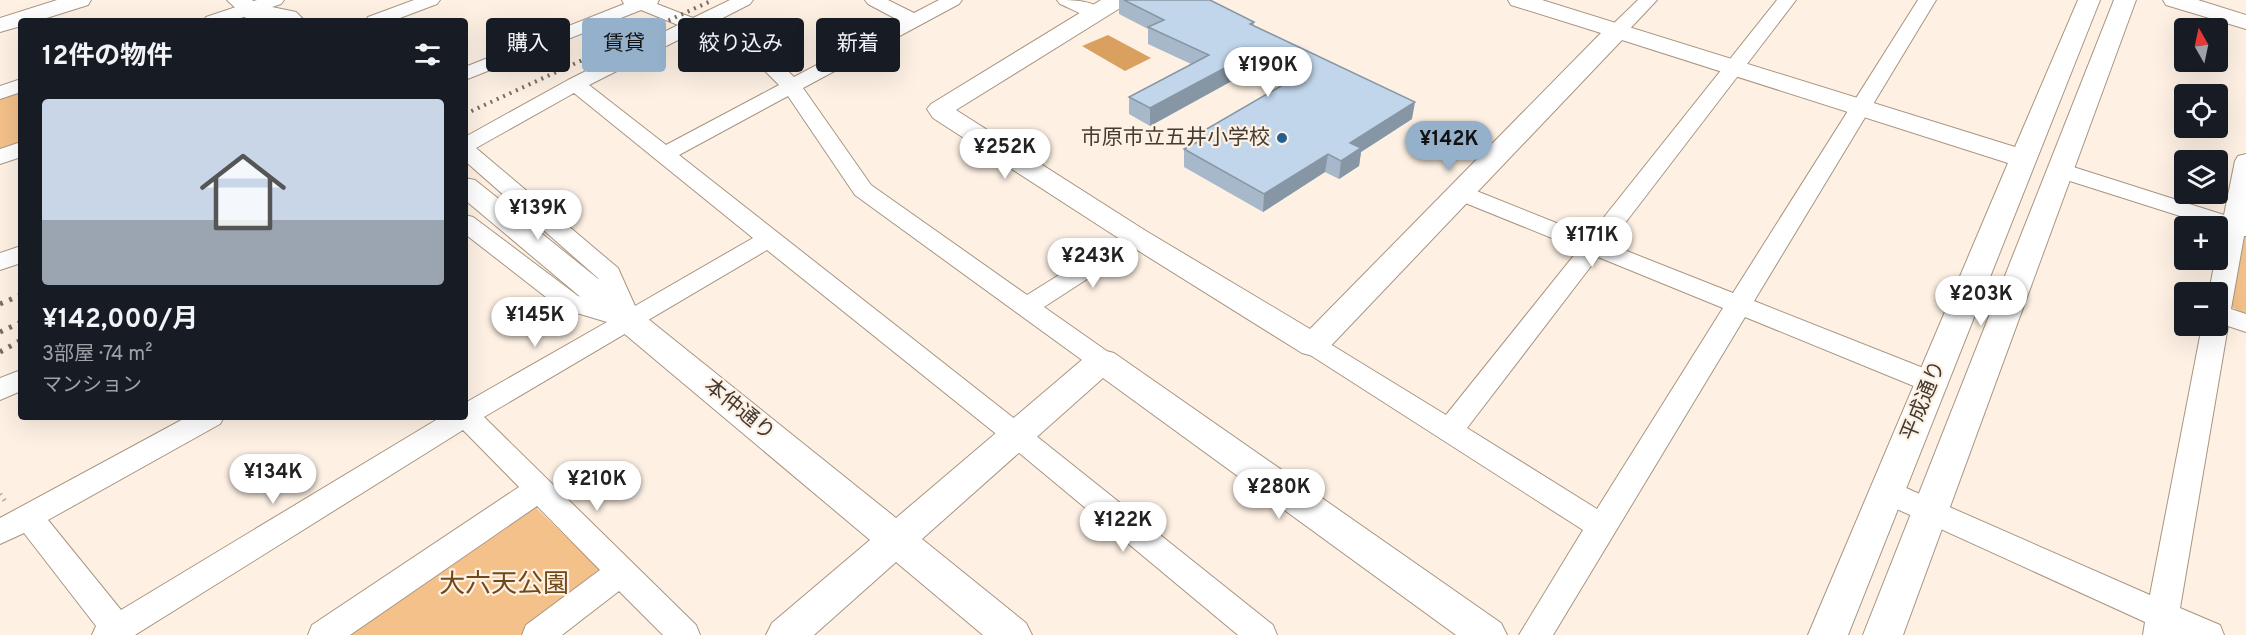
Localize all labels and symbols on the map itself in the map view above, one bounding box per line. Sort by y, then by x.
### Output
north arrow [2174,18,2228,72]
pin: ¥190K [1226,47,1310,98]
pin: ¥142K [1407,121,1491,172]
place label: 市原市立五井小学校 [1081,125,1270,152]
pin: ¥252K [963,129,1047,180]
marker: 市原市立五井小学校 [1275,131,1289,145]
pin: ¥139K [496,190,580,241]
pin: ¥171K [1550,217,1634,268]
pin: ¥243K [1051,238,1135,289]
pin: ¥203K [1939,276,2023,327]
pin: ¥145K [493,297,577,348]
street label: 平成通り [1896,357,1952,445]
street label: 本仲通り [698,373,780,447]
pin: ¥134K [231,454,315,505]
pin: ¥210K [555,461,639,512]
pin: ¥280K [1237,469,1321,520]
pin: ¥122K [1081,502,1165,553]
park label: 大六天公園 [439,569,569,602]

